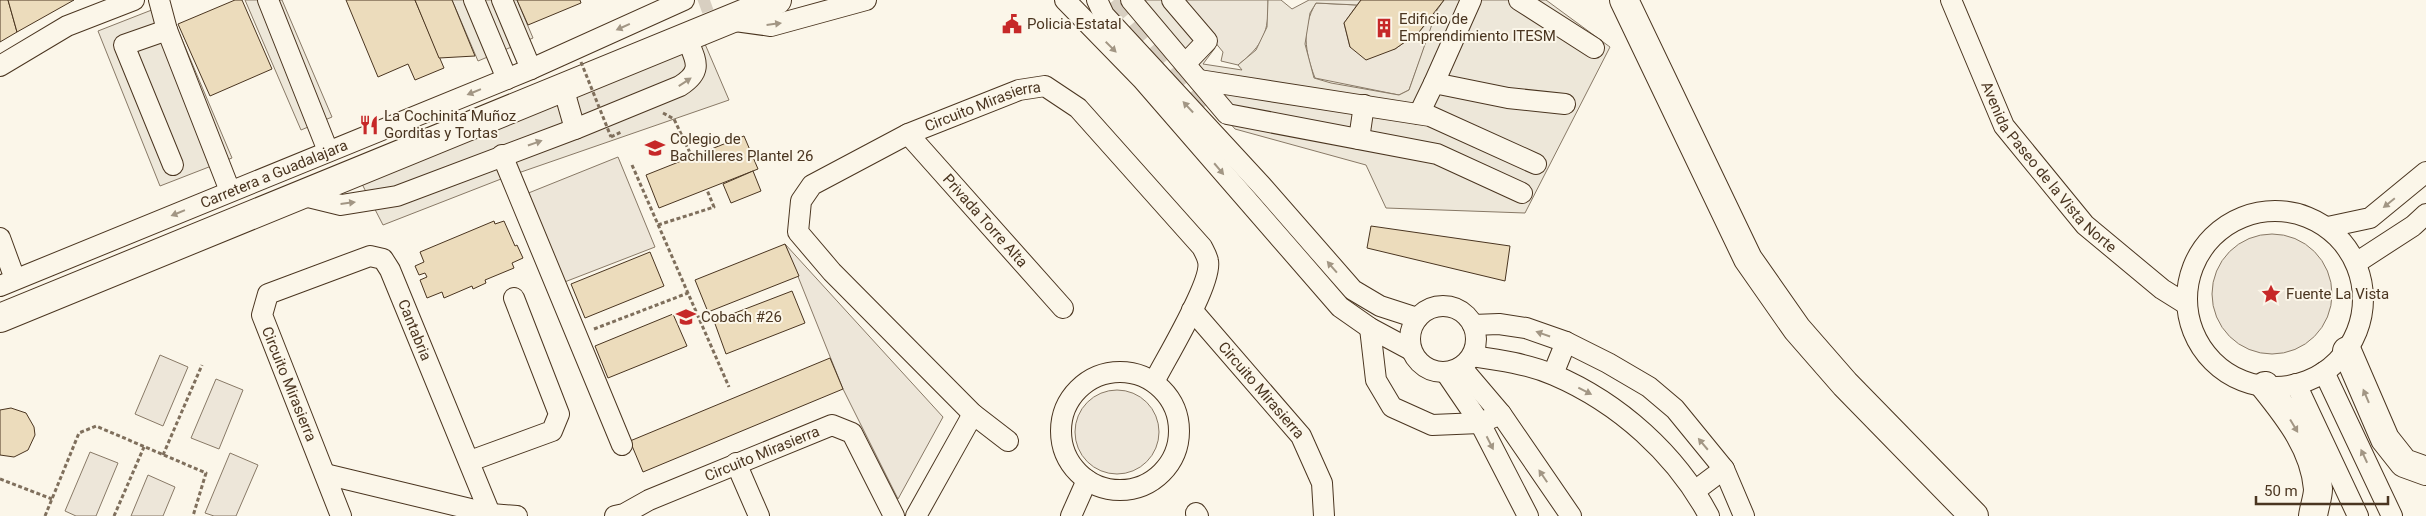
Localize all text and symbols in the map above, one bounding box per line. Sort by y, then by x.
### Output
place label: Edificio de Emprendimiento ITESM [1399,10,1556,45]
public building icon: Policia Estatal [1001,13,1023,35]
place label: Policia Estatal [1027,15,1122,33]
building icon: Edificio de Emprendimiento ITESM [1373,17,1395,39]
one-way arrow [767,20,783,28]
one-way arrow [616,24,630,32]
one-way arrow [1105,41,1117,53]
one-way arrow [678,77,692,86]
street label: Circuito Mirasierra [922,78,1042,135]
street label: Avenida Paseo de la Vista Norte [1977,79,2120,256]
one-way arrow [467,88,481,96]
one-way arrow [1182,101,1194,113]
place label: La Cochinita Muñoz Gorditas y Tortas [384,107,516,142]
restaurant icon: La Cochinita Muñoz Gorditas y Tortas [358,114,380,136]
place label: Colegio de Bachilleres Plantel 26 [670,130,814,165]
street label: Carretera a Guadalajara [198,136,350,212]
school or university icon: Colegio de Bachilleres Plantel 26 [644,137,666,159]
one-way arrow [528,139,543,147]
one-way arrow [1213,162,1225,174]
street label: Privada Torre Alta [939,170,1031,271]
one-way arrow [2383,198,2396,209]
one-way arrow [340,199,356,207]
one-way arrow [171,209,185,217]
one-way arrow [1327,260,1338,273]
place icon: Fuente La Vista [2260,283,2282,305]
place label: Fuente La Vista [2286,285,2389,303]
street label: Cantabria [394,297,435,363]
school or university icon: Cobach #26 [675,306,697,328]
place label: Cobach #26 [701,308,782,326]
street label: Circuito Mirasierra [258,324,320,444]
one-way arrow [1535,330,1550,338]
street label: Circuito Mirasierra [1215,338,1308,442]
one-way arrow [1578,387,1592,395]
one-way arrow [2361,389,2369,403]
one-way arrow [2290,419,2299,432]
street label: Circuito Mirasierra [702,422,822,485]
one-way arrow [1486,436,1494,451]
one-way arrow [1698,438,1709,451]
one-way arrow [2360,449,2368,463]
one-way arrow [1538,469,1548,483]
scale bar [2256,474,2388,506]
text: 50 m [2264,482,2298,500]

